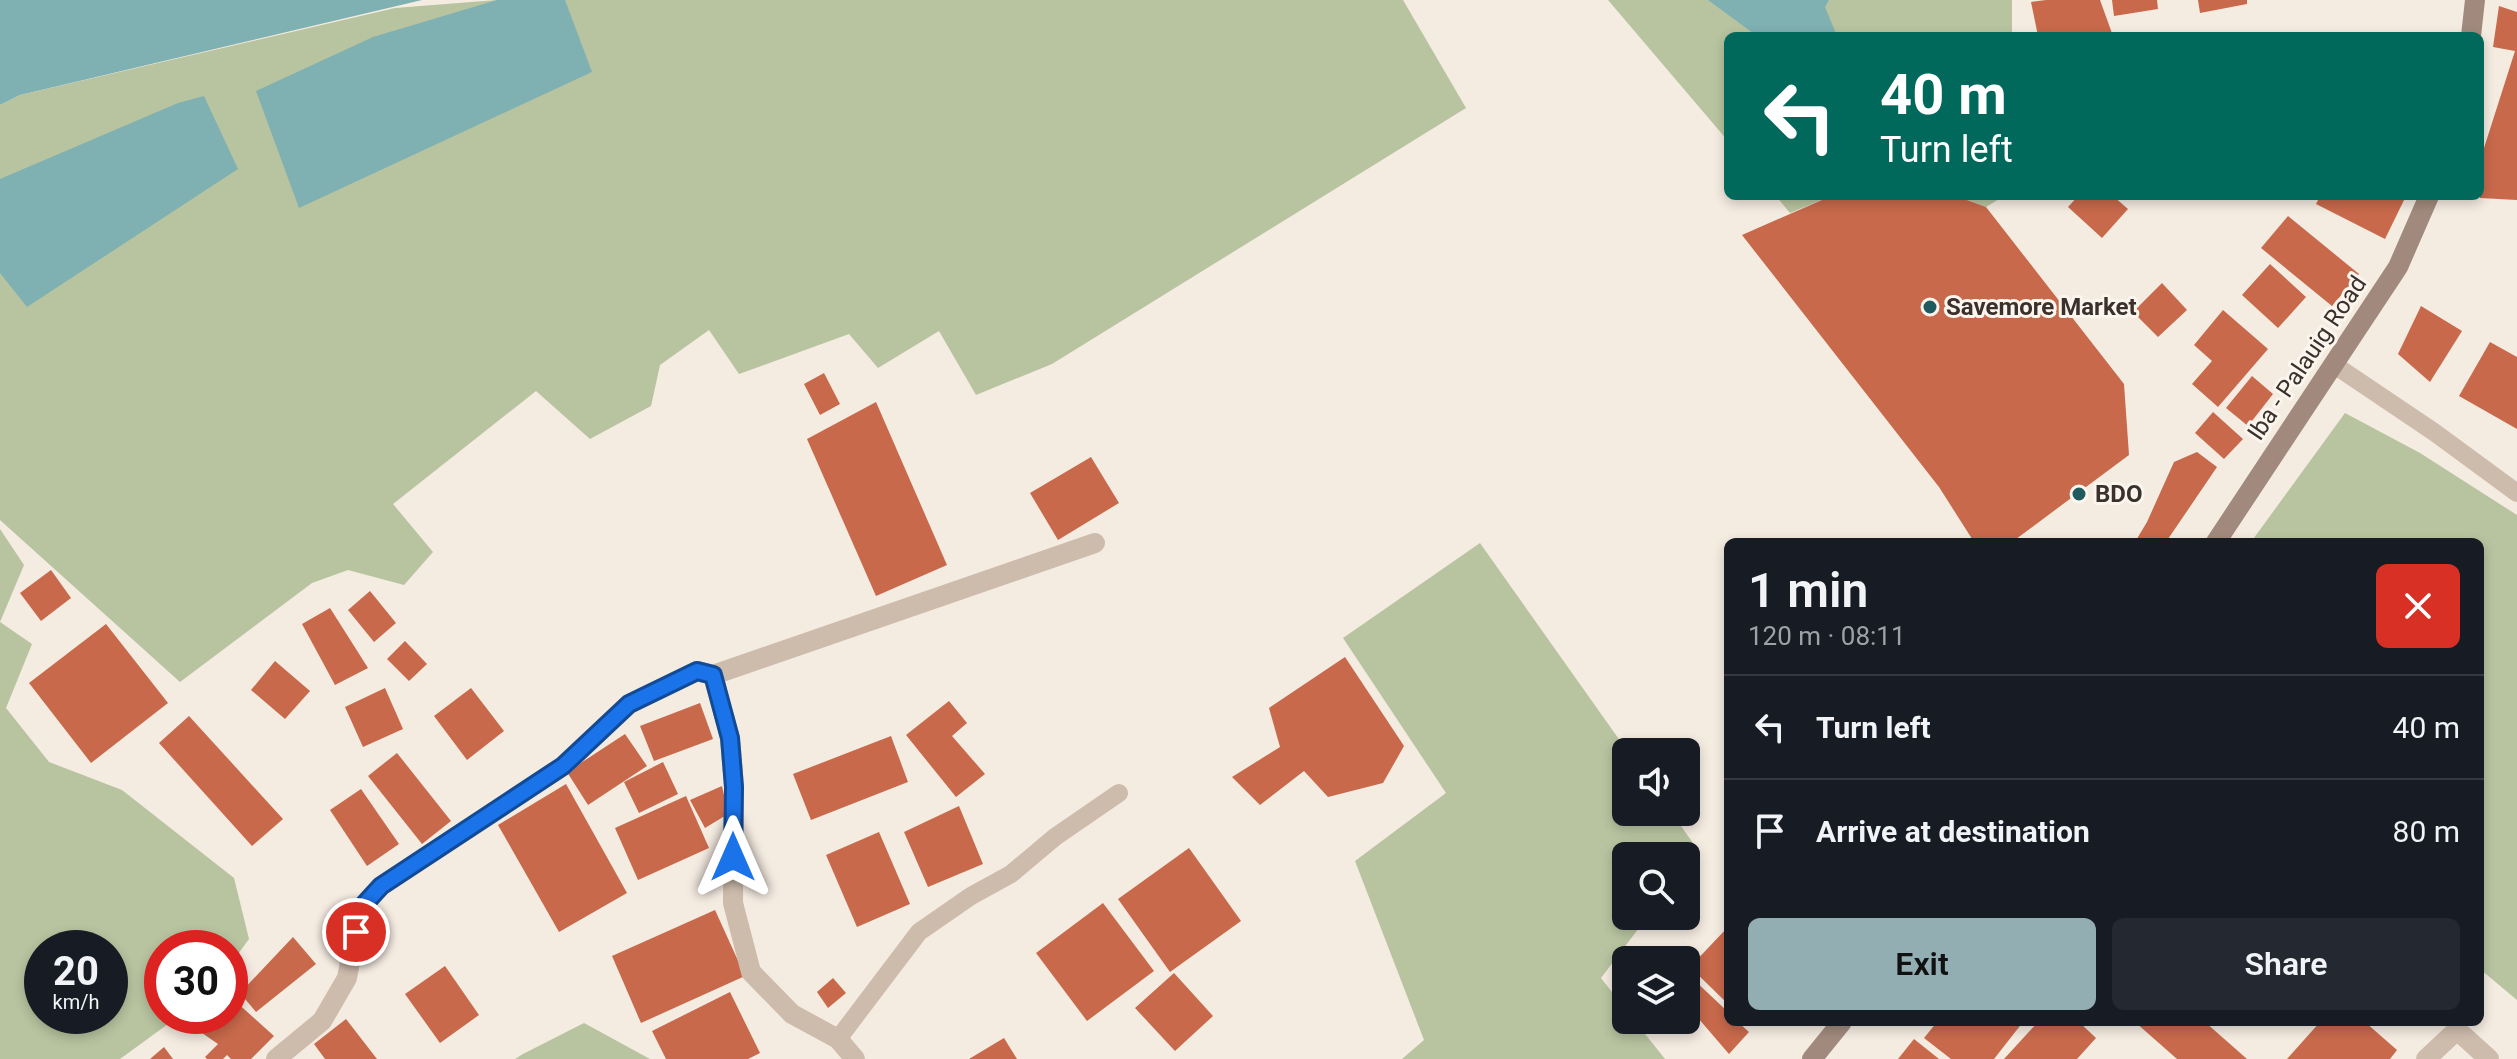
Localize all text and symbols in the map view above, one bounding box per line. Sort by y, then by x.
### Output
text: 40 m [1880,62,2007,128]
icon: left [1748,64,1852,168]
text: Turn left [1880,129,2013,171]
street label: Iba - Palauig Road [2242,271,2372,445]
place label: Savemore Market [1946,293,2137,321]
marker: Savemore Market [1921,298,1939,316]
place label: BDO [2095,480,2142,508]
marker: BDO [2070,485,2088,503]
text: 1 min [1748,562,1868,619]
button: close [2376,564,2460,648]
text: 120 m · 08:11 [1748,621,1906,651]
icon: left [1748,705,1792,749]
text: Turn left [1816,710,1931,745]
text: 40 m [2393,710,2460,745]
map controls [1612,738,1700,1034]
button: sound [1612,738,1700,826]
icon: arrive [1748,809,1792,853]
text: Arrive at destination [1816,814,2090,849]
text: 80 m [2393,814,2460,849]
position arrow [691,815,775,899]
button: search [1612,842,1700,930]
pin [322,898,390,966]
icon: arrive [334,910,378,954]
button: Exit [1748,918,2096,1010]
button: Share [2112,918,2460,1010]
speed limit sign: 30 [144,930,248,1034]
button: layers [1612,946,1700,1034]
text: 20 [53,948,99,995]
text: km/h [53,990,99,1014]

